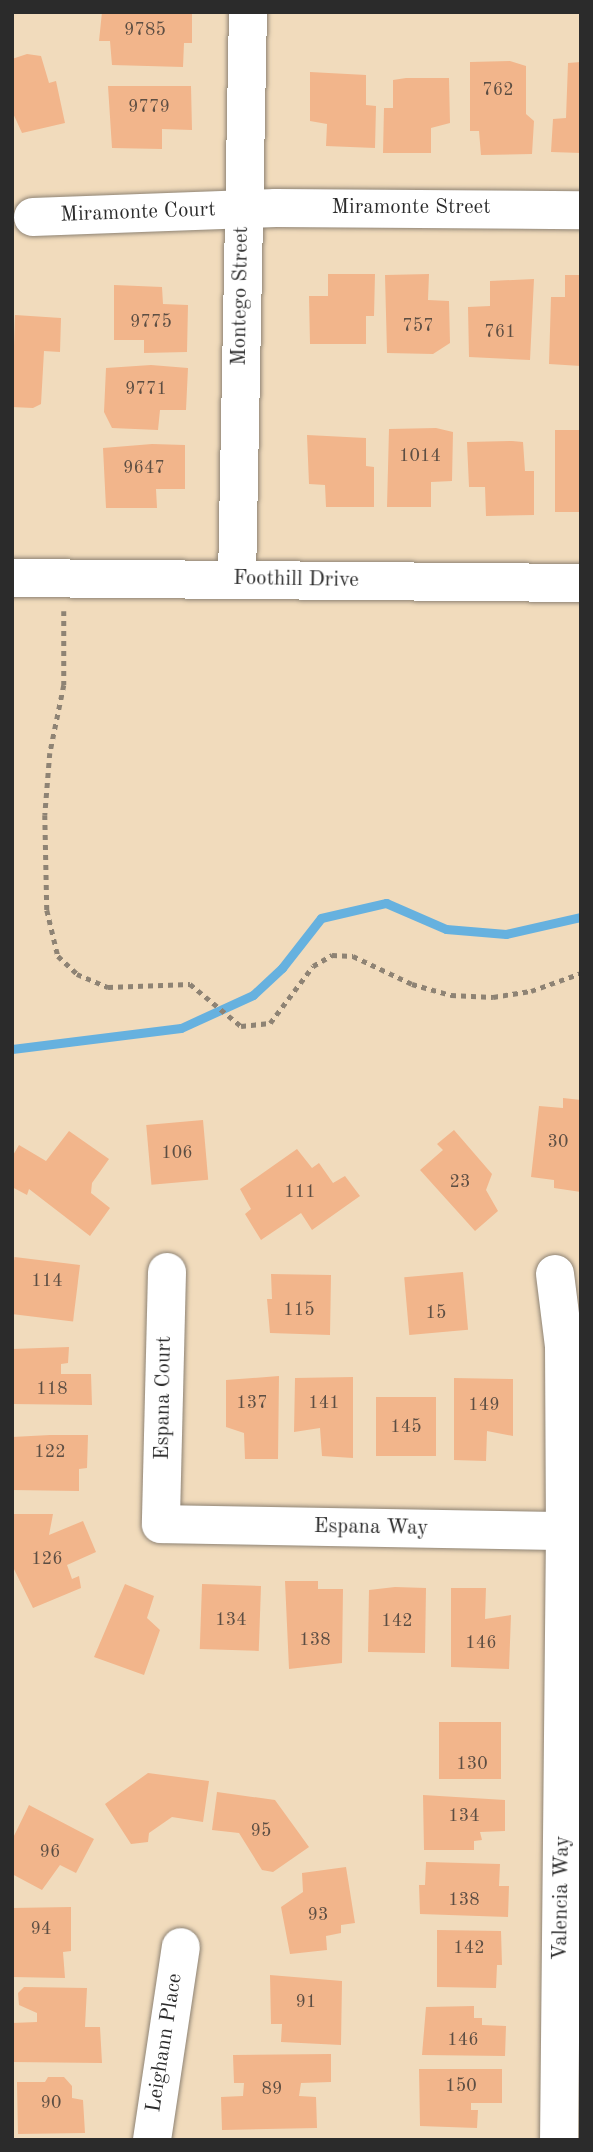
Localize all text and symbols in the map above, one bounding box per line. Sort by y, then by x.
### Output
house number: 9785 [124,19,166,41]
house number: 762 [482,79,514,101]
house number: 9779 [128,96,170,118]
street label: Miramonte Street [331,195,491,221]
street label: Miramonte Court [60,198,216,228]
street label: Montego Street [227,226,255,366]
house number: 9775 [130,311,172,333]
house number: 757 [402,315,434,337]
house number: 761 [484,321,516,343]
house number: 9771 [125,378,167,400]
house number: 1014 [399,445,441,467]
house number: 9647 [123,457,165,479]
street label: Foothill Drive [233,566,359,594]
house number: 30 [548,1131,568,1153]
house number: 106 [161,1142,193,1164]
house number: 23 [450,1171,470,1193]
house number: 111 [284,1181,316,1203]
house number: 114 [31,1270,63,1292]
house number: 115 [283,1299,315,1321]
house number: 15 [426,1302,446,1324]
street label: Espana Court [150,1336,178,1460]
house number: 118 [36,1378,68,1400]
house number: 137 [236,1392,268,1414]
house number: 141 [308,1392,340,1414]
house number: 149 [468,1394,500,1416]
house number: 145 [390,1416,422,1438]
house number: 122 [34,1441,66,1463]
street label: Espana Way [314,1514,428,1542]
house number: 126 [31,1548,63,1570]
house number: 134 [215,1609,247,1631]
house number: 142 [381,1610,413,1632]
house number: 138 [299,1629,331,1651]
house number: 146 [465,1632,497,1654]
house number: 130 [456,1753,488,1775]
house number: 134 [448,1805,480,1827]
house number: 95 [251,1820,271,1842]
street label: Valencia Way [548,1836,576,1960]
house number: 96 [40,1841,60,1863]
house number: 138 [448,1889,480,1911]
house number: 93 [308,1904,328,1926]
house number: 94 [31,1918,51,1940]
house number: 142 [453,1937,485,1959]
street label: Leighann Place [142,1972,188,2114]
house number: 91 [296,1991,316,2013]
house number: 146 [447,2029,479,2051]
house number: 150 [445,2075,477,2097]
house number: 89 [262,2078,282,2100]
house number: 90 [41,2092,61,2114]

